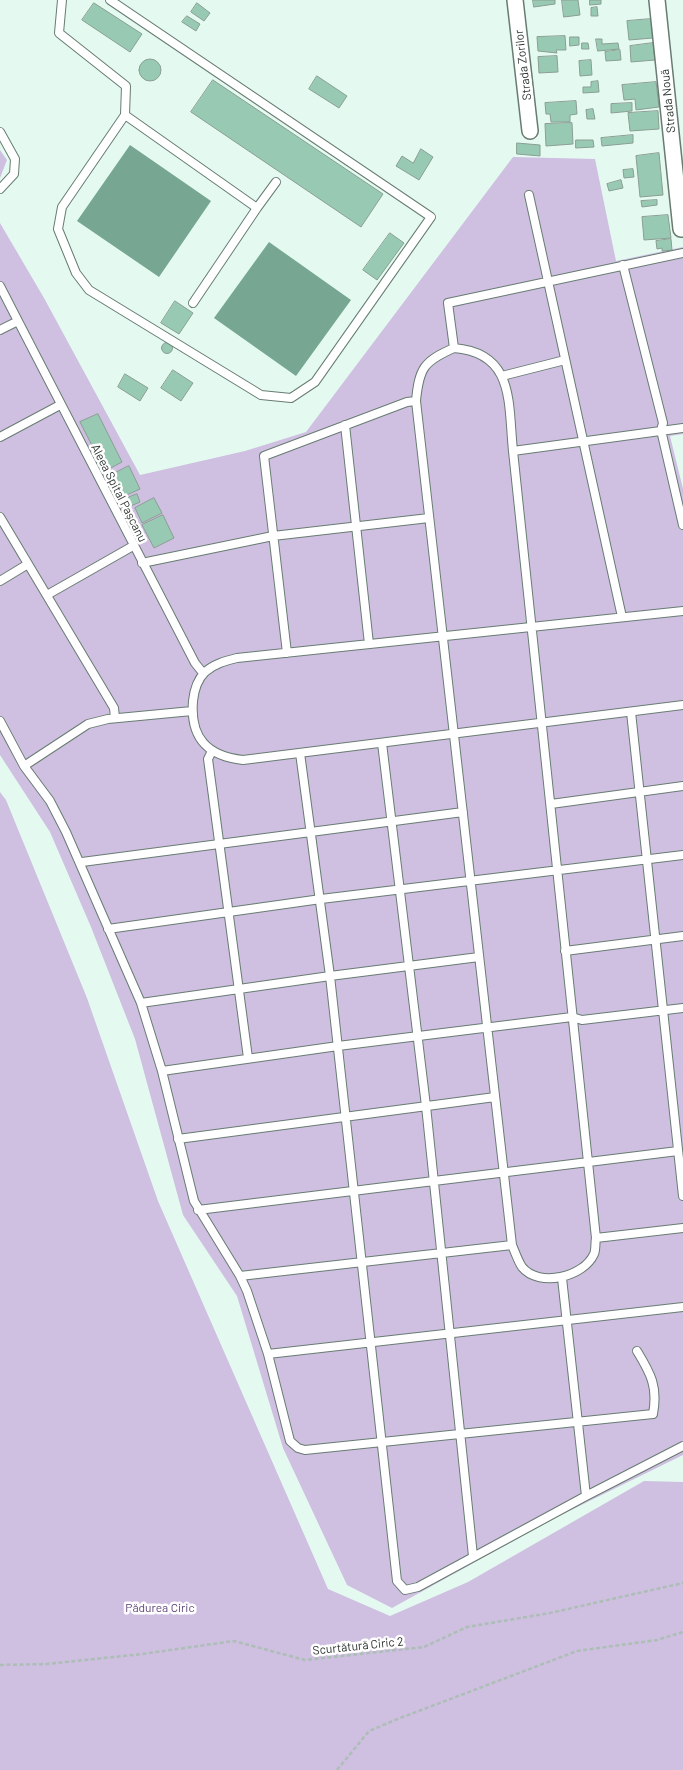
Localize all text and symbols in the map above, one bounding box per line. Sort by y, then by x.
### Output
street label: Strada Zorilor [512,29,534,101]
street label: Strada Nouă [657,68,679,134]
street label: Aleea Spital Pașcanu [88,442,150,544]
park label: Pădurea Ciric [125,1601,195,1615]
street label: Scurtătură Ciric 2 [312,1634,404,1658]

